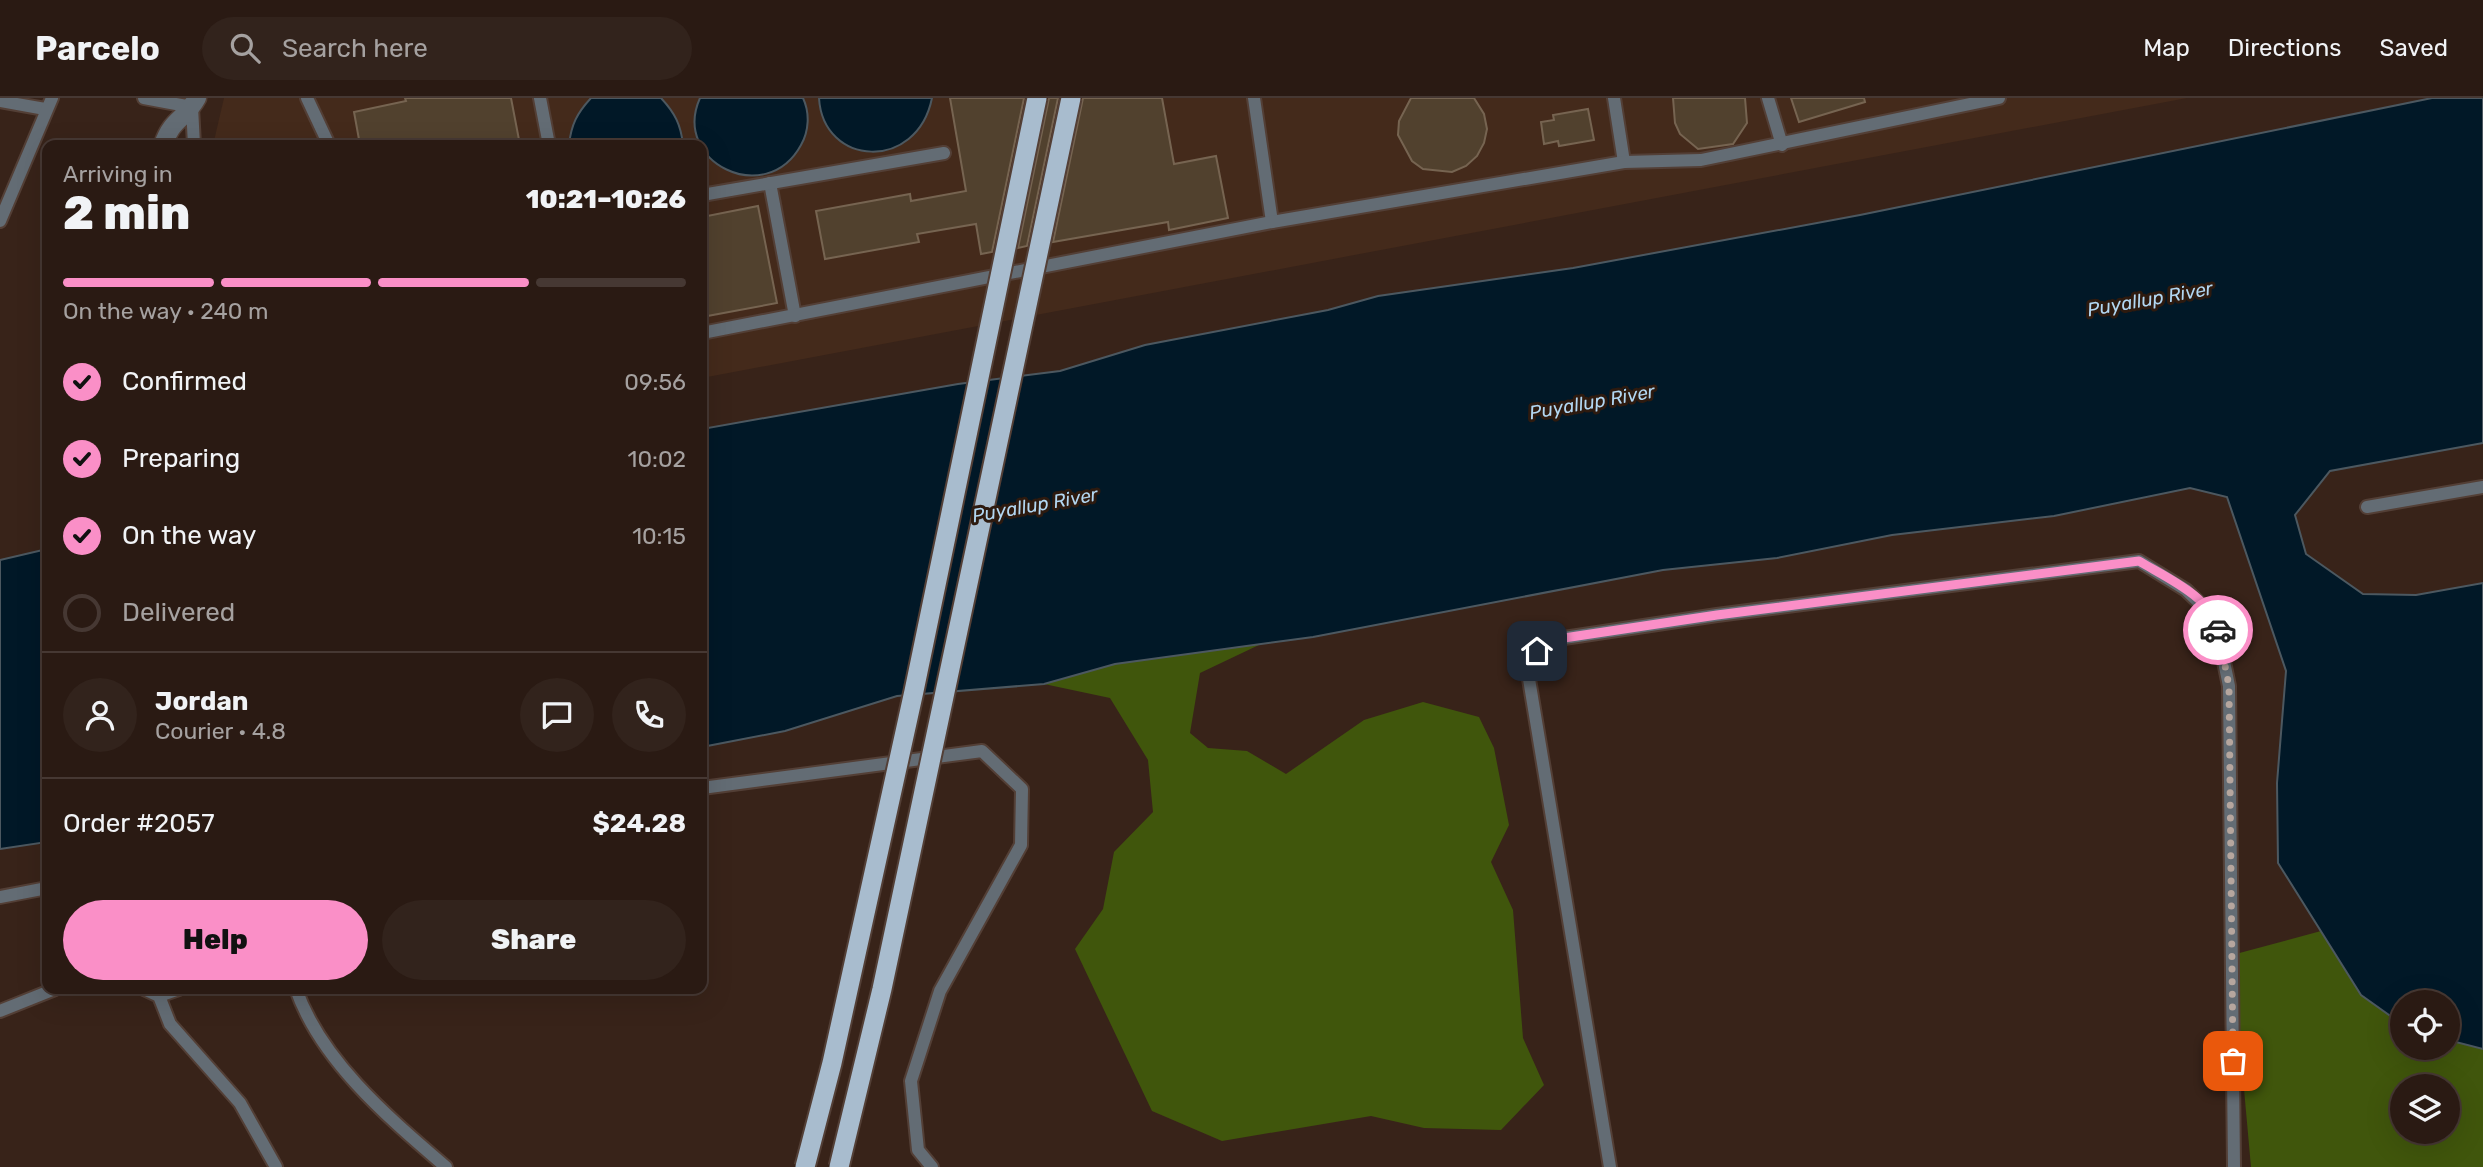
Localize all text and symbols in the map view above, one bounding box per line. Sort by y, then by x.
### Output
search box [202,17,692,80]
text: Parcelo [35,29,160,68]
icon: search [226,29,264,67]
text: Search here [282,33,428,64]
text: Map [2143,34,2190,62]
text: Directions [2228,34,2341,62]
text: Saved [2379,34,2448,62]
text: Arriving in [63,160,173,188]
text: 10:21–10:26 [526,184,686,215]
text: 2 min [63,186,190,241]
water label: Puyallup River [2085,277,2215,321]
text: On the way · 240 m [63,297,268,325]
icon: check [63,363,101,401]
text: Confirmed [122,366,247,397]
text: 09:56 [624,368,686,396]
water label: Puyallup River [1527,380,1657,424]
icon: check [63,440,101,478]
text: Preparing [122,443,240,474]
text: 10:02 [628,445,686,473]
water label: Puyallup River [970,483,1100,527]
icon: check [63,517,101,555]
text: On the way [122,520,256,551]
text: 10:15 [632,522,686,550]
courier [2183,595,2253,665]
text: Delivered [122,597,235,628]
icon: car [2199,611,2237,649]
pin [1507,621,1567,681]
icon: home [1518,632,1556,670]
button: person [63,678,137,752]
button: chat [520,678,594,752]
button: phone [612,678,686,752]
text: Jordan [155,686,248,717]
text: Courier · 4.8 [155,717,286,745]
text: Order #2057 [63,808,215,839]
text: $24.28 [592,808,686,839]
button: Help [63,900,368,980]
button: Share [382,900,686,980]
map controls [2390,990,2460,1144]
button: locate [2390,990,2460,1060]
pin [2203,1031,2263,1091]
icon: bag [2214,1042,2252,1080]
button: layers [2390,1074,2460,1144]

